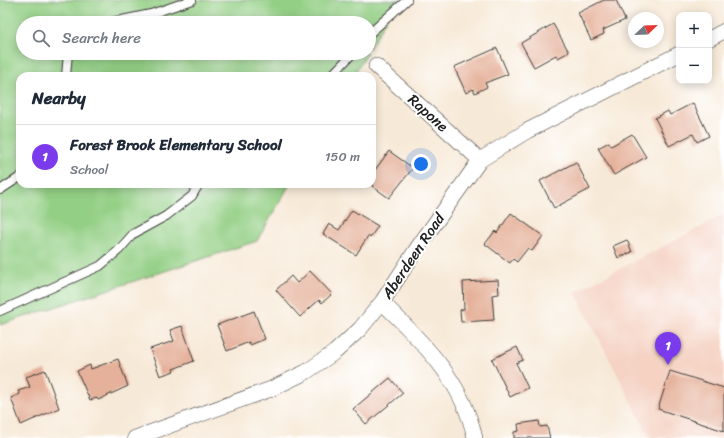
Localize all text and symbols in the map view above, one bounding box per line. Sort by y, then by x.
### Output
north arrow [628,12,664,48]
map controls [676,12,712,84]
button: + [676,12,712,48]
search box [16,16,376,60]
text: Search here [62,25,141,51]
icon: search [30,27,52,49]
button: − [676,48,712,84]
text: Nearby [32,83,86,113]
street label: Rapone [402,87,454,139]
text: Forest Brook Elementary School [70,132,282,158]
text: 1 [42,145,48,168]
text: 150 m [325,145,360,168]
your location [411,154,431,174]
text: School [70,158,108,181]
street label: Aberdeen Road [374,207,452,305]
pin: 1 [655,332,681,365]

